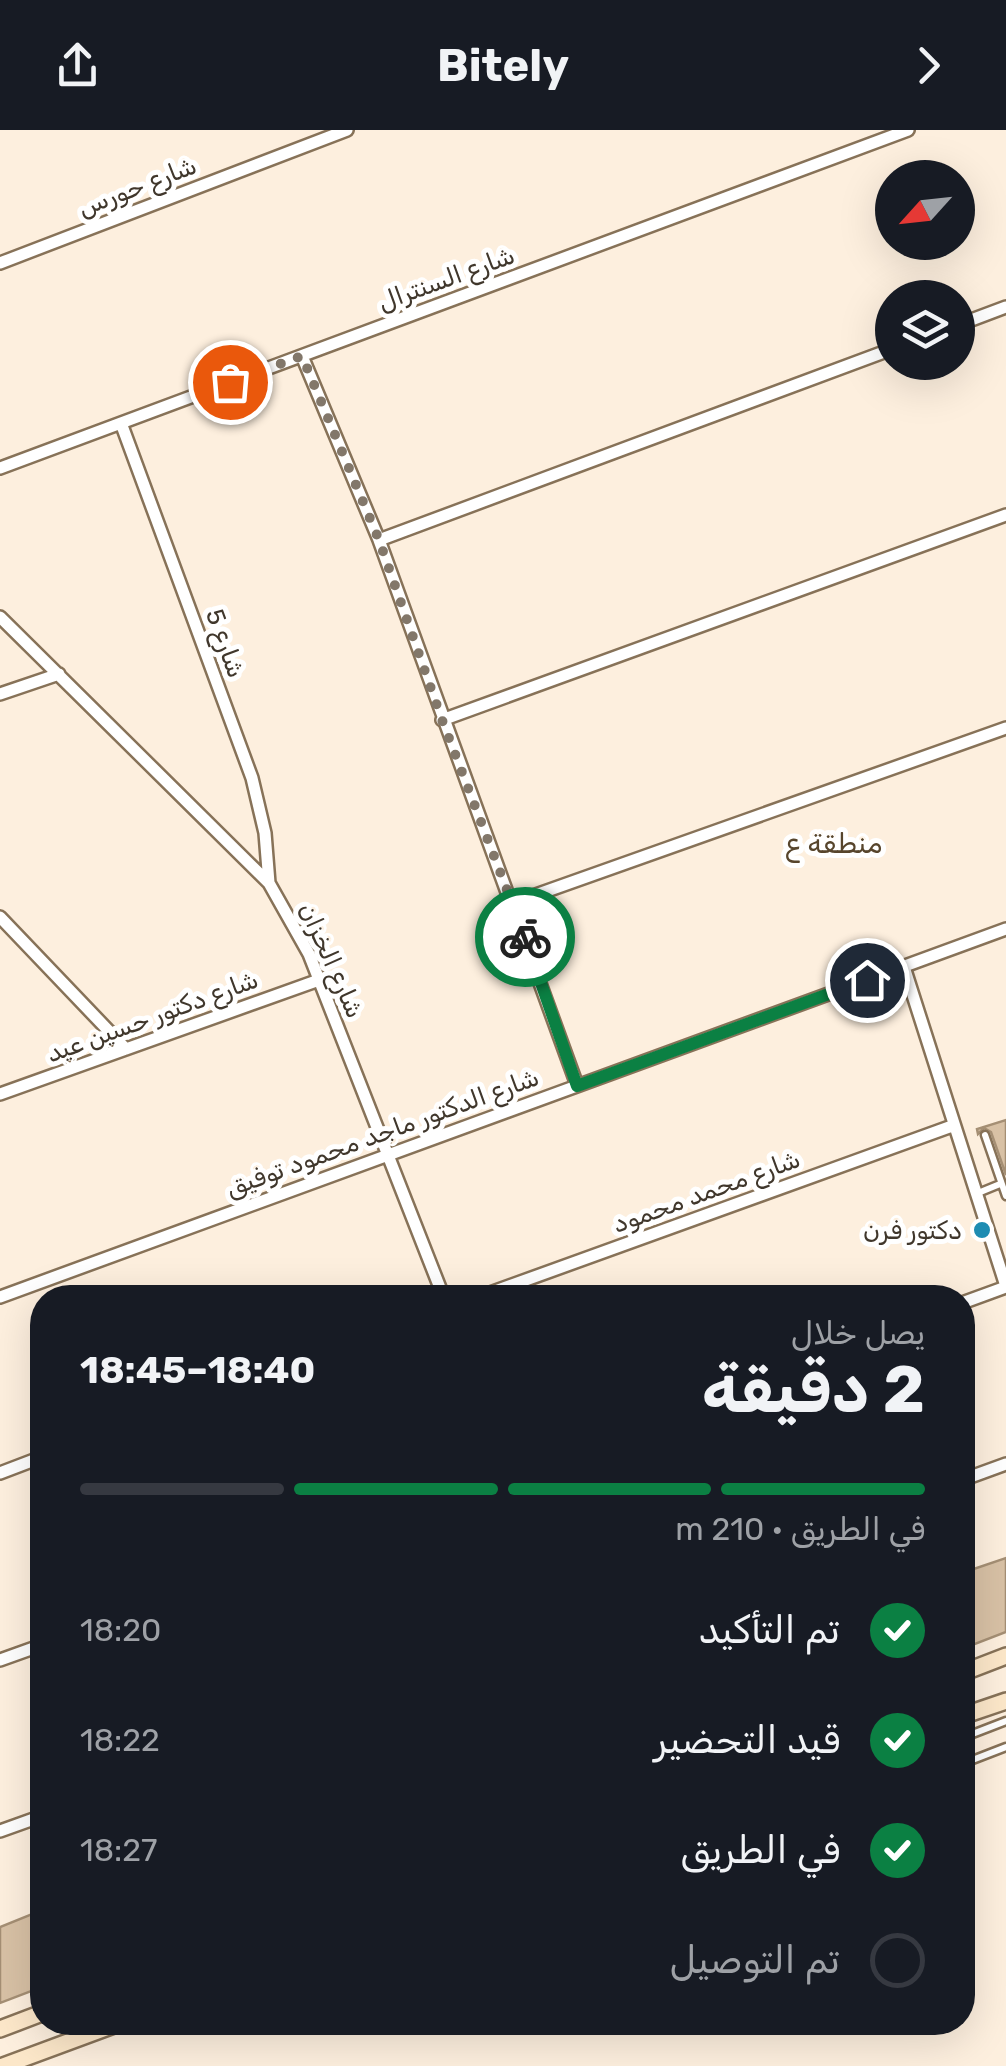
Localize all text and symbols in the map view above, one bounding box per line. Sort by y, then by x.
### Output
icon: share [50,38,105,93]
icon: forward [901,38,956,93]
text: Bitely [437,39,569,92]
street label: شارع حورس [74,151,202,225]
north arrow [875,160,975,260]
map controls [875,160,975,380]
street label: شارع السنترال [374,240,520,319]
button: layers [875,280,975,380]
pin [188,340,273,425]
icon: bag [203,355,258,410]
street label: شارع 5 [197,605,251,682]
district label: منطقة ع [785,827,883,863]
courier [475,887,575,987]
street label: شارع الخزان [290,898,370,1024]
icon: bike [498,910,553,965]
pin [825,938,910,1023]
icon: home [840,953,895,1008]
street label: شارع دكتور حسين عيد [42,965,263,1071]
street label: شارع الدكتور ماجد محمود توفيق [222,1062,544,1206]
street label: شارع محمد محمود [608,1144,805,1242]
place label: دكتور فرن [863,1216,962,1246]
marker: دكتور فرن [971,1219,993,1241]
text: يصل خلال [791,1314,925,1352]
text: 18:40–18:45 [80,1347,315,1393]
text: 2 دقيقة [702,1351,925,1428]
text: في الطريق · 210 m [675,1510,925,1548]
icon: check [870,1603,925,1658]
text: تم التأكيد [698,1607,840,1653]
text: 18:20 [80,1611,161,1649]
icon: check [870,1713,925,1768]
text: قيد التحضير [654,1717,840,1763]
text: 18:22 [80,1721,160,1759]
icon: check [870,1823,925,1878]
text: في الطريق [680,1827,840,1873]
text: 18:27 [80,1831,157,1869]
text: تم التوصيل [670,1937,840,1983]

